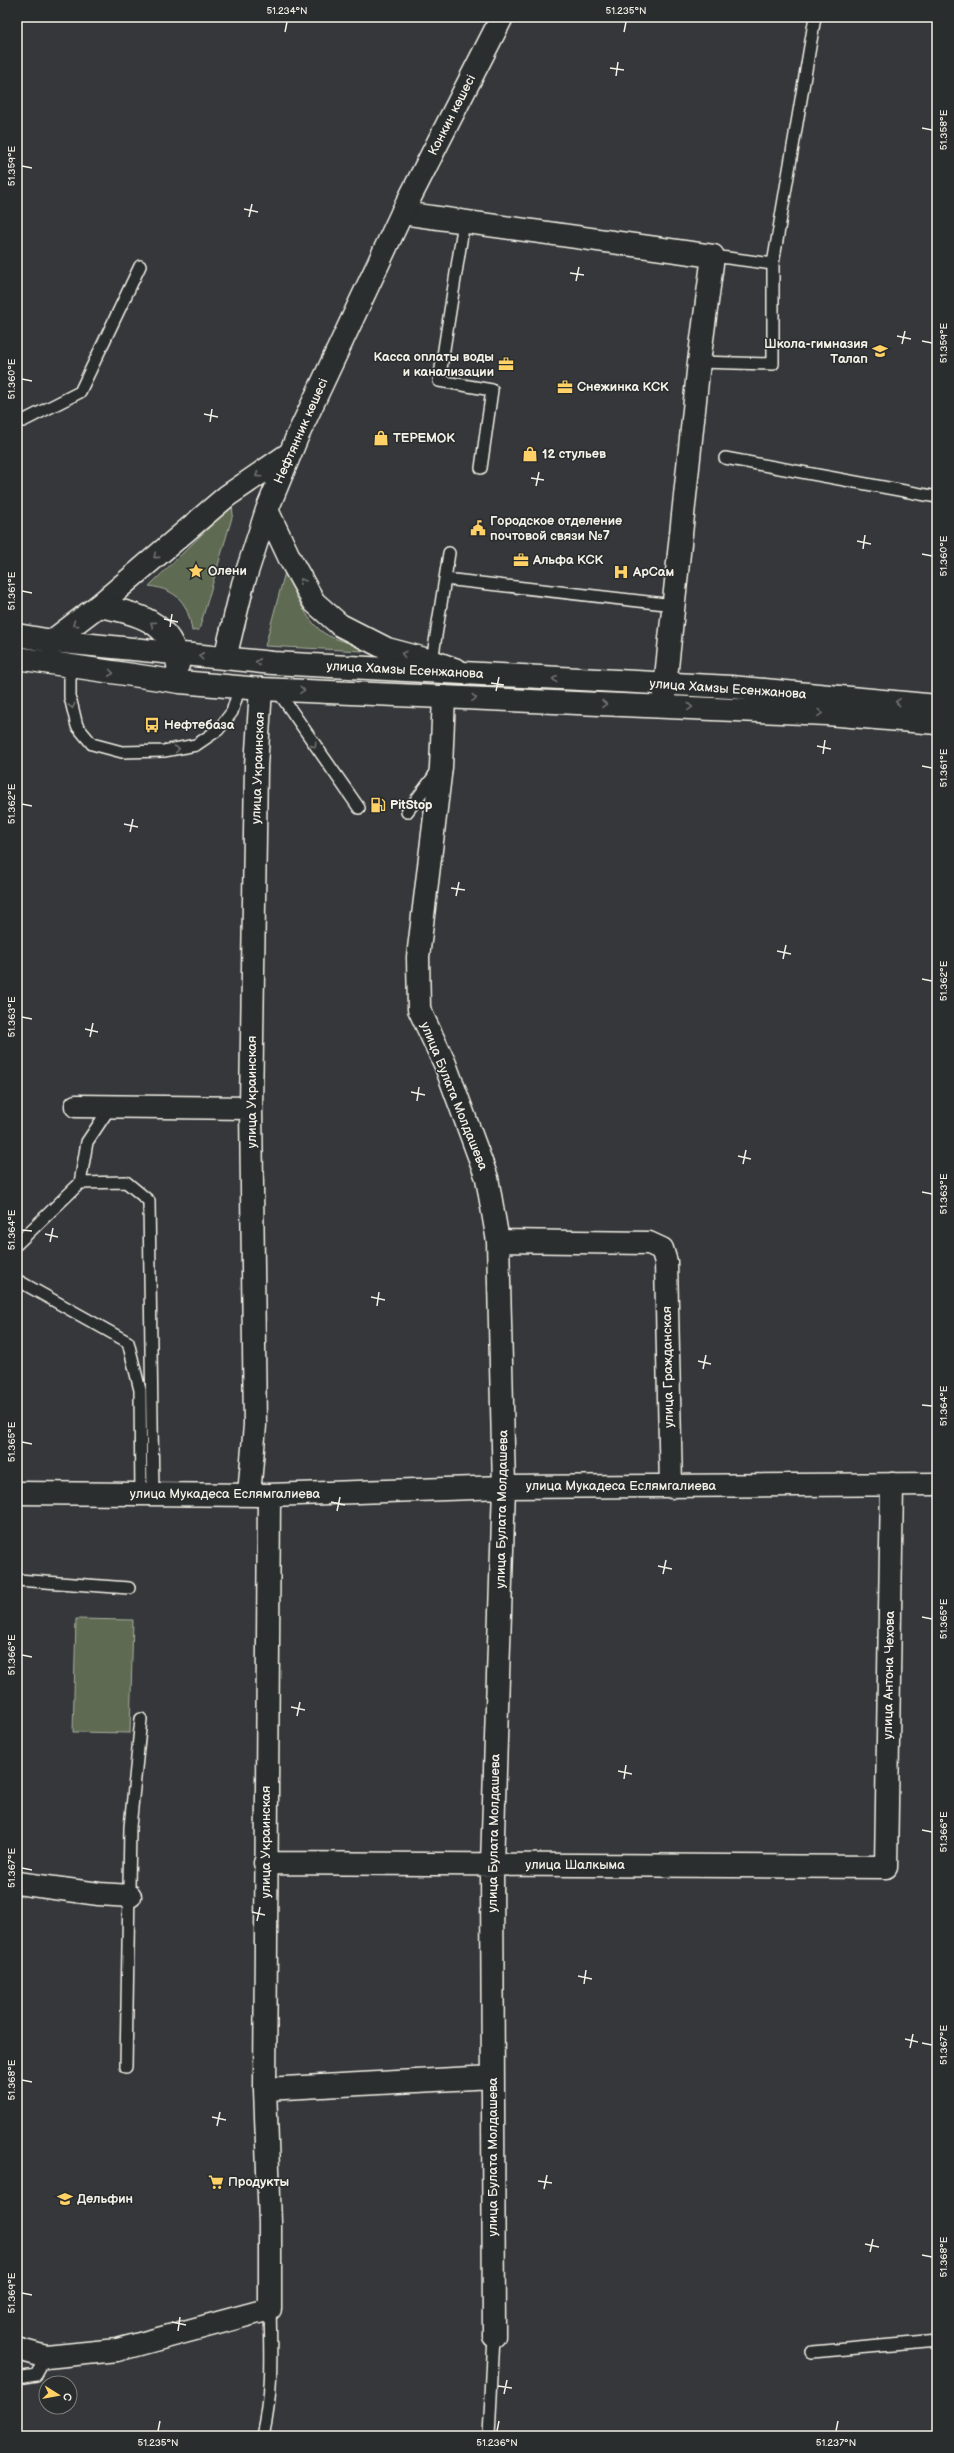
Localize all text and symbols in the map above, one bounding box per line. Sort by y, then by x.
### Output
text: 51.234°N [266,5,308,17]
text: 51.235°N [605,5,647,17]
street label: Конкин көшесі [425,72,479,158]
text: 51.358°E [938,109,950,150]
text: 51.359°E [6,145,18,186]
text: 51.359°E [938,322,950,363]
place label: Школа-гимназия Талап [764,336,868,367]
school or university icon: Школа-гимназия Талап [871,342,889,360]
place label: Касса оплаты воды и канализации [373,349,494,380]
office icon: Касса оплаты воды и канализации [497,355,515,373]
text: 51.360°E [6,358,18,399]
street label: Нефтянник көшесі [271,376,331,486]
office icon: Снежинка КСК [556,378,574,396]
place label: Снежинка КСК [577,379,669,395]
shop icon: ТЕРЕМОК [372,429,390,447]
place label: ТЕРЕМОК [393,430,455,446]
shop icon: 12 стульев [521,445,539,463]
place label: 12 стульев [542,446,606,462]
one-way arrow [255,470,262,478]
place label: Городское отделение почтовой связи №7 [490,513,622,544]
public building icon: Городское отделение почтовой связи №7 [469,519,487,537]
text: 51.360°E [938,535,950,576]
one-way arrow [154,551,161,558]
office icon: Альфа КСК [512,551,530,569]
place label: Альфа КСК [532,552,604,568]
place icon: Олени [187,562,205,580]
place label: Олени [208,563,247,579]
hospital icon: АрСам [612,563,630,581]
place label: АрСам [632,564,674,580]
text: 51.361°E [6,571,18,610]
one-way arrow [299,578,307,585]
one-way arrow [72,619,79,626]
one-way arrow [150,621,157,629]
one-way arrow [401,650,408,658]
one-way arrow [198,651,204,660]
one-way arrow [255,657,261,666]
street label: улица Хамзы Есенжанова [326,658,484,682]
one-way arrow [108,668,114,677]
one-way arrow [552,675,558,683]
street label: улица Хамзы Есенжанова [649,676,807,702]
one-way arrow [299,686,305,695]
one-way arrow [471,694,477,703]
one-way arrow [895,698,901,707]
one-way arrow [601,699,607,708]
one-way arrow [68,703,76,709]
one-way arrow [687,703,693,712]
one-way arrow [817,709,823,718]
street label: улица Украинская [248,712,268,824]
bus stop icon: Нефтебаза [143,716,161,734]
place label: Нефтебаза [164,717,235,733]
one-way arrow [309,741,317,748]
one-way arrow [174,745,180,753]
text: 51.361°E [938,748,950,787]
text: 51.362°E [6,783,18,824]
fuel station icon: PitStop [369,796,387,814]
place label: PitStop [390,797,433,813]
text: 51.362°E [938,960,950,1001]
text: 51.363°E [6,996,18,1037]
street label: улица Булата Молдашева [417,1019,491,1173]
street label: улица Украинская [244,1036,260,1148]
text: 51.363°E [938,1173,950,1214]
text: 51.364°E [6,1209,18,1250]
street label: улица Гражданская [659,1306,677,1428]
text: 51.364°E [938,1385,950,1426]
text: 51.365°E [6,1421,18,1462]
street label: улица Булата Молдашева [493,1429,511,1589]
street label: улица Мукадеса Еслямгалиева [526,1478,716,1494]
street label: улица Мукадеса Еслямгалиева [130,1486,320,1502]
text: 51.365°E [938,1598,950,1639]
street label: улица Антона Чехова [880,1610,898,1740]
text: 51.366°E [6,1634,18,1675]
street label: улица Булата Молдашева [485,1753,503,1913]
street label: улица Украинская [258,1786,274,1898]
text: 51.366°E [938,1811,950,1852]
text: 51.367°E [6,1848,18,1888]
street label: улица Шалкыма [525,1857,625,1873]
text: 51.367°E [938,2025,950,2065]
text: 51.368°E [6,2059,18,2100]
street label: улица Булата Молдашева [485,2077,501,2236]
supermarket icon: Продукты [207,2173,225,2191]
place label: Продукты [228,2174,289,2190]
school or university icon: Дельфин [56,2190,74,2208]
place label: Дельфин [77,2191,133,2207]
text: 51.368°E [938,2236,950,2277]
text: 51.369°E [6,2272,18,2313]
north arrow [38,2375,78,2415]
text: С [60,2392,74,2402]
text: 51.235°N [137,2437,179,2449]
text: 51.236°N [476,2437,518,2449]
text: 51.237°N [816,2437,856,2449]

